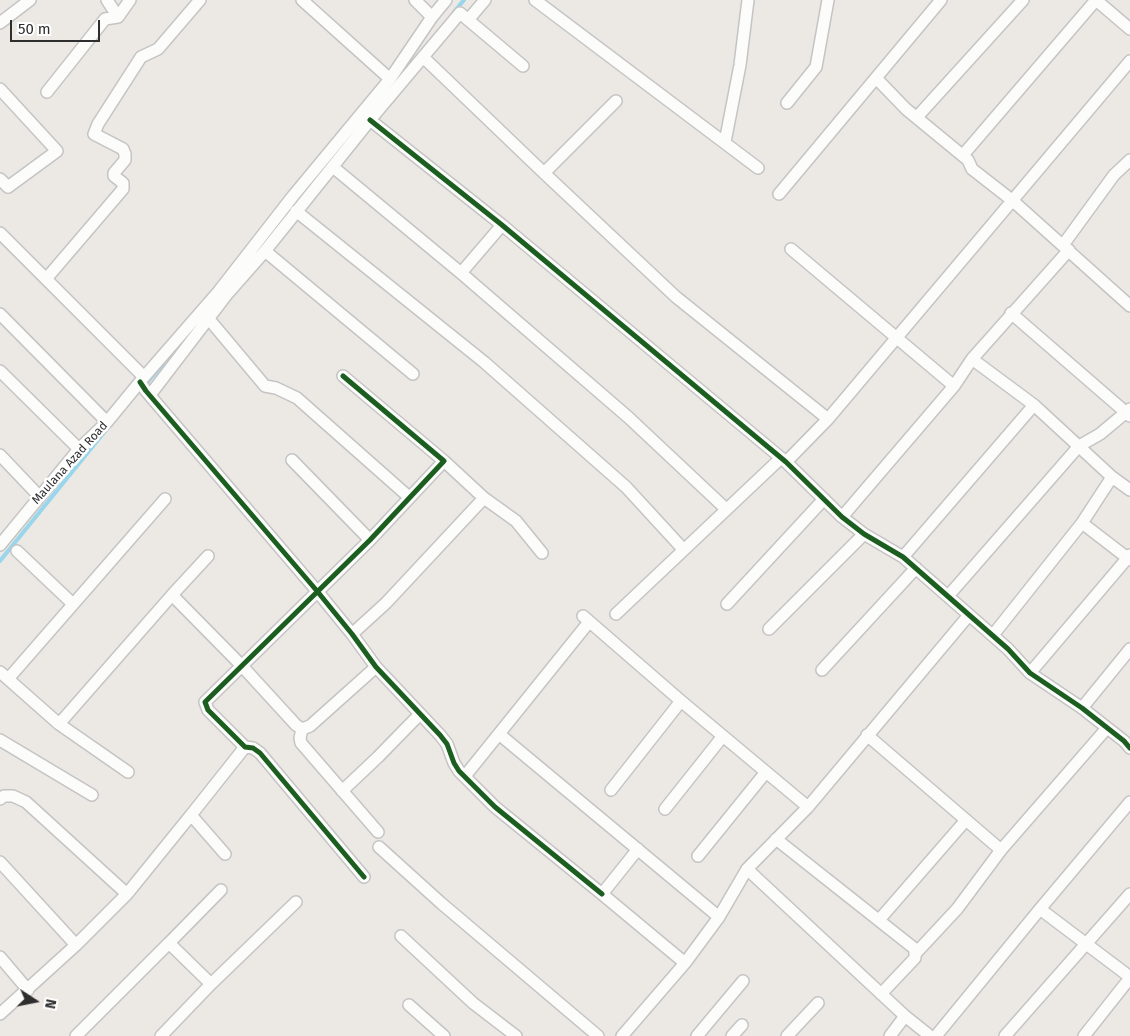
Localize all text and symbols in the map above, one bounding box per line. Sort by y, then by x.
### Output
scale bar [12,10,102,42]
text: 50 m [18,20,51,38]
street label: Maulana Azad Road [29,419,111,507]
north arrow [10,976,60,1026]
text: N [41,998,59,1010]

